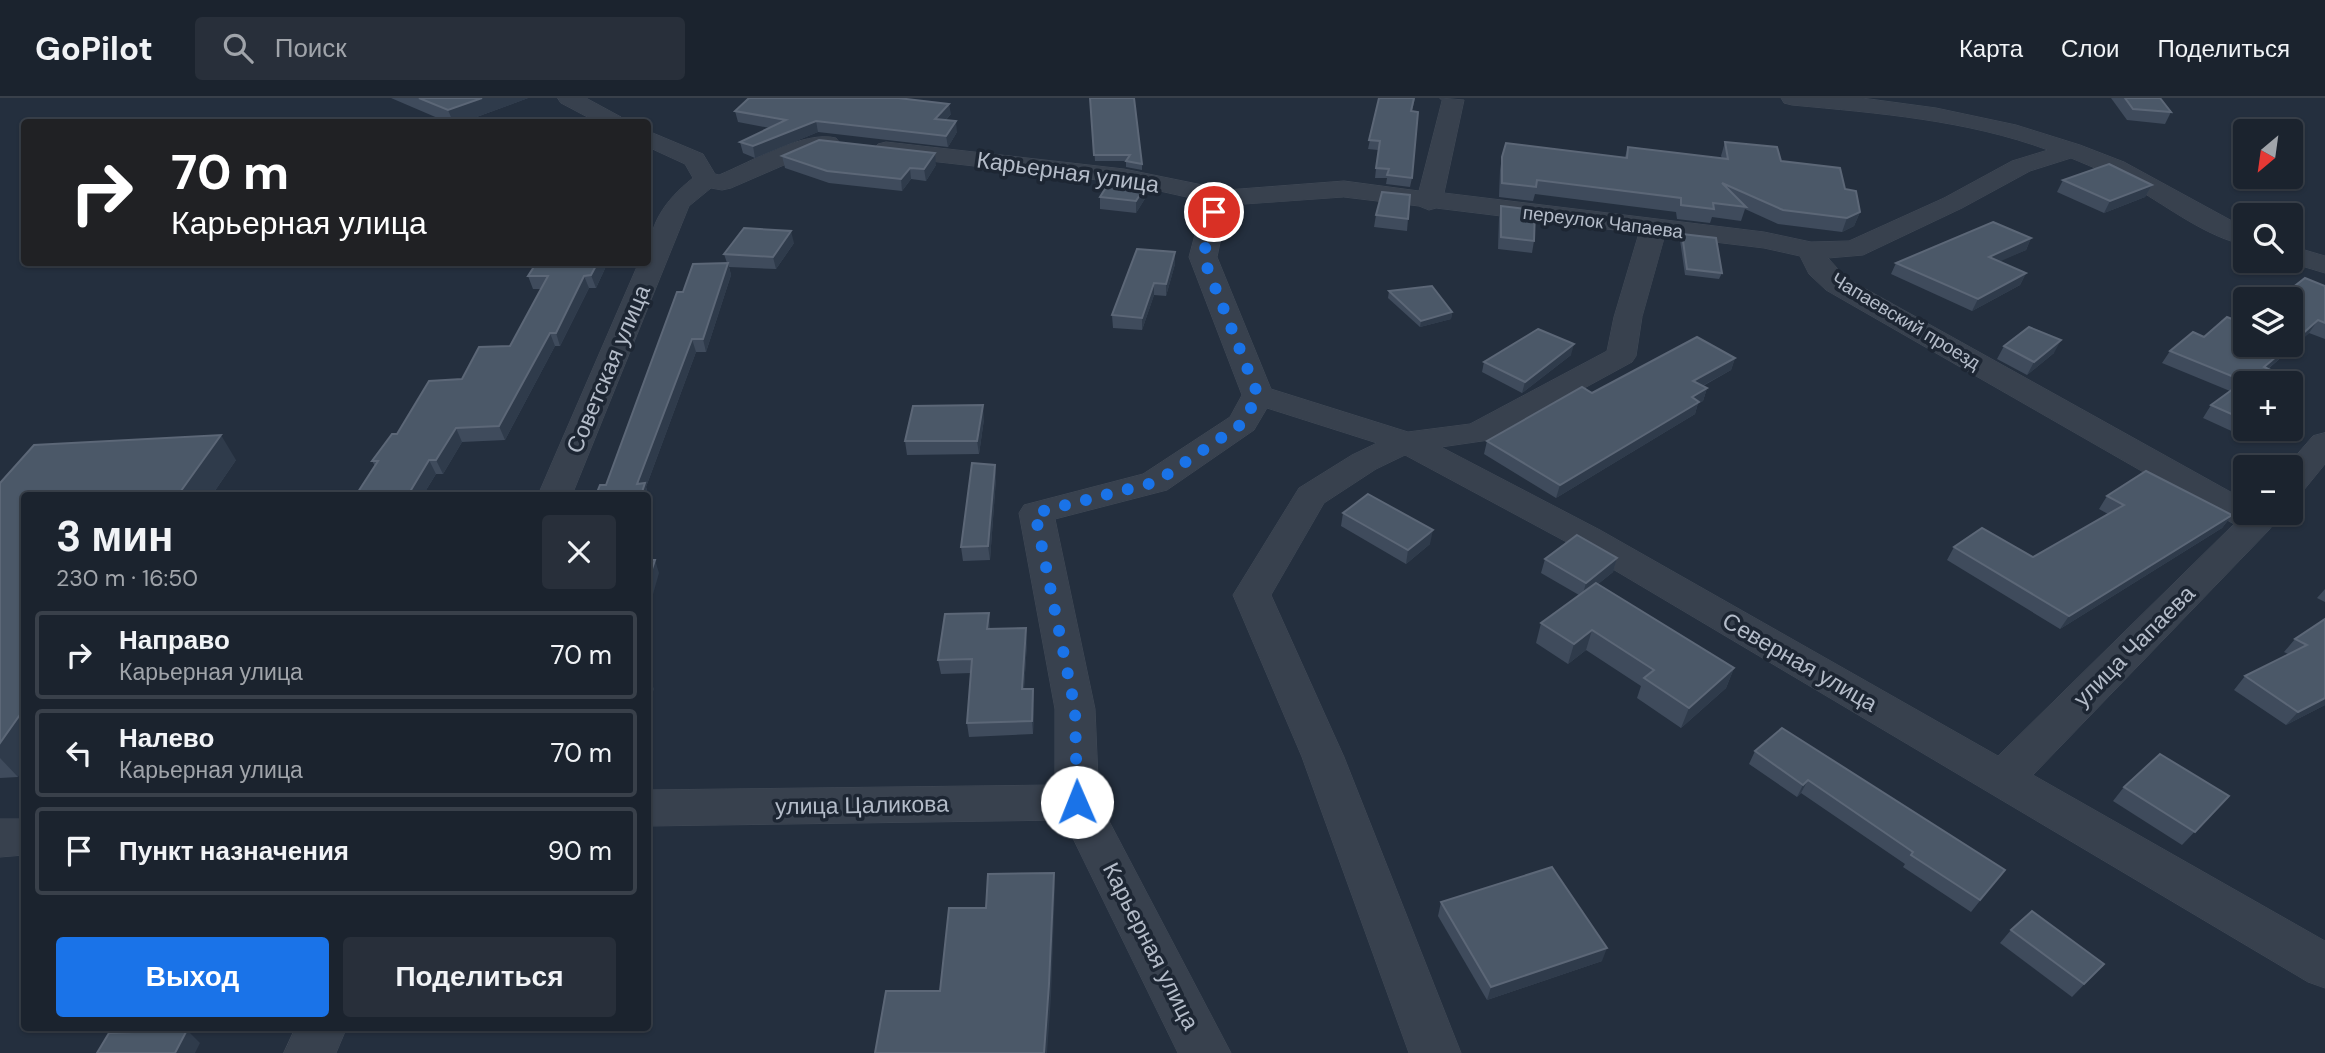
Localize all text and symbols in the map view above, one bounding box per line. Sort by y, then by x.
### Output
search box [195,17,685,80]
text: GoPilot [35,27,153,70]
icon: search [219,29,257,67]
text: Поиск [275,31,347,65]
text: Карта [1959,33,2023,64]
text: Слои [2061,33,2119,64]
text: Поделиться [2157,33,2290,64]
north arrow [2233,119,2303,189]
map controls [2233,119,2303,525]
text: 70 m [171,140,289,204]
street label: Карьерная улица [975,144,1161,200]
icon: right [56,147,147,238]
pin [1184,182,1244,242]
icon: arrive [1195,193,1233,231]
street label: переулок Чапаева [1521,200,1685,244]
text: Карьерная улица [171,202,427,244]
button: search [2233,203,2303,273]
street label: Чапаевский проезд [1827,267,1985,375]
street label: Советская улица [559,280,657,458]
button: layers [2233,287,2303,357]
button: + [2233,371,2303,441]
button: − [2233,455,2303,525]
text: 3 мин [56,509,173,564]
button: close [542,515,616,589]
text: 230 m · 16:50 [56,563,198,593]
street label: улица Чапаева [2067,579,2201,713]
street label: Северная улица [1717,605,1883,719]
text: Направо [119,623,230,657]
icon: right [60,636,98,674]
text: 70 m [551,638,612,672]
text: Карьерная улица [119,657,303,687]
text: Налево [119,721,214,755]
icon: left [60,734,98,772]
text: 70 m [551,736,612,770]
text: Карьерная улица [119,755,303,785]
position arrow [1040,765,1114,839]
street label: улица Цаликова [775,788,949,822]
icon: arrive [60,832,98,870]
text: Пункт назначения [119,834,349,868]
text: 90 m [548,834,612,868]
street label: Карьерная улица [1096,857,1206,1035]
button: Выход [56,937,329,1017]
button: Поделиться [343,937,616,1017]

